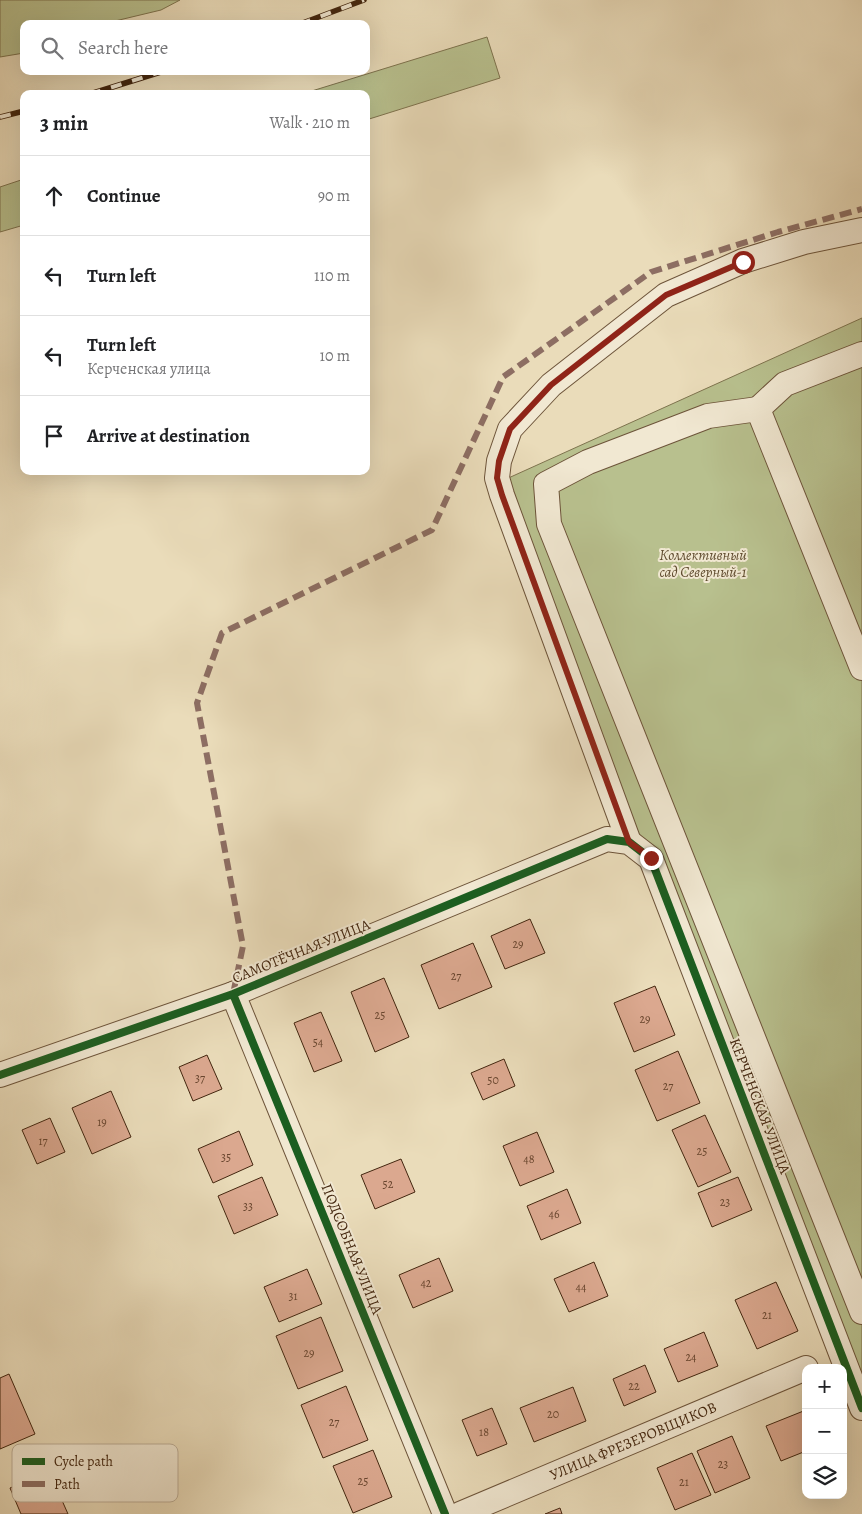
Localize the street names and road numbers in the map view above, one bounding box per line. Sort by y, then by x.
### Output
street label: САМОТЁЧНАЯ УЛИЦА [229,914,373,988]
street label: КЕРЧЕНСКАЯ УЛИЦА [725,1035,795,1177]
street label: ПОДСОБНАЯ УЛИЦА [317,1181,387,1318]
street label: УЛИЦА ФРЕЗЕРОВЩИКОВ [547,1397,720,1485]

